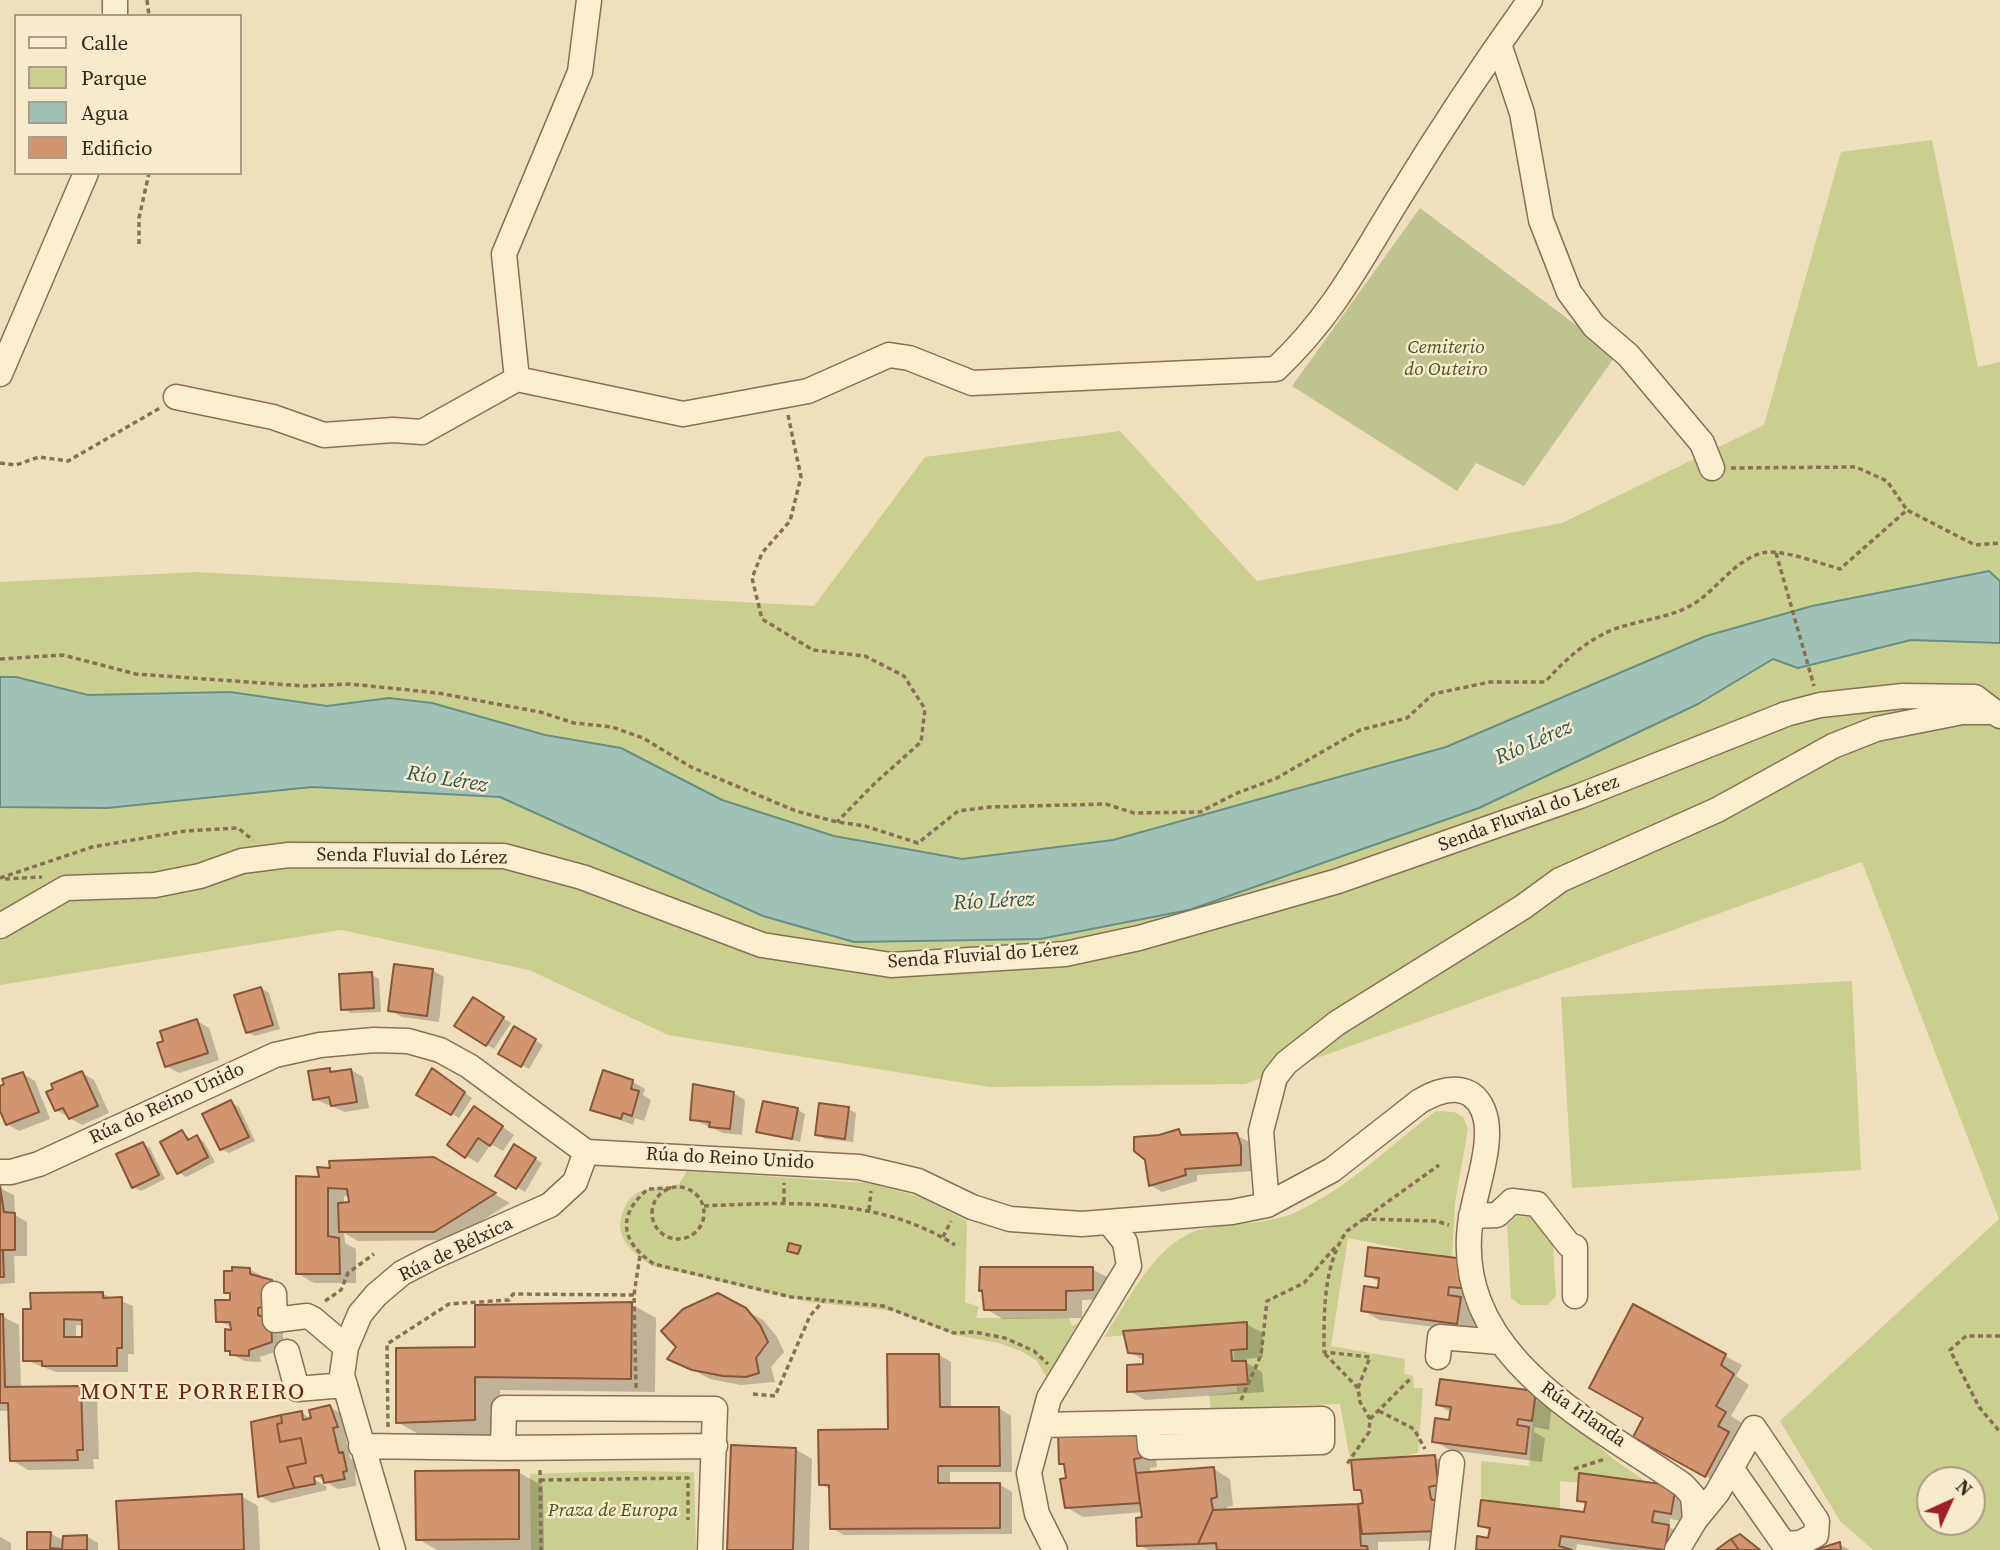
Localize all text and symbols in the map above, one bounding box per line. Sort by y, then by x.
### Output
legend [14,14,242,175]
text: Calle [81,28,128,57]
text: Parque [81,63,147,92]
text: Agua [81,98,129,127]
text: Edificio [81,133,153,162]
park label: Cemiterio do Outeiro [1404,337,1488,381]
water label: Río Lérez [1492,715,1576,771]
water label: Río Lérez [405,761,489,799]
street label: Senda Fluvial do Lérez [1436,771,1622,857]
street label: Senda Fluvial do Lérez [316,844,508,870]
water label: Río Lérez [953,887,1035,917]
street label: Senda Fluvial do Lérez [887,938,1079,974]
street label: Rúa do Reino Unido [86,1058,248,1150]
street label: Rúa do Reino Unido [645,1143,815,1175]
street label: Rúa de Bélxica [395,1213,517,1287]
street label: Rúa Irlanda [1536,1377,1630,1453]
district label: MONTE PORREIRO [82,1379,304,1407]
north arrow [1916,1466,1986,1536]
text: N [1950,1473,1979,1502]
park label: Praza de Europa [548,1500,678,1522]

